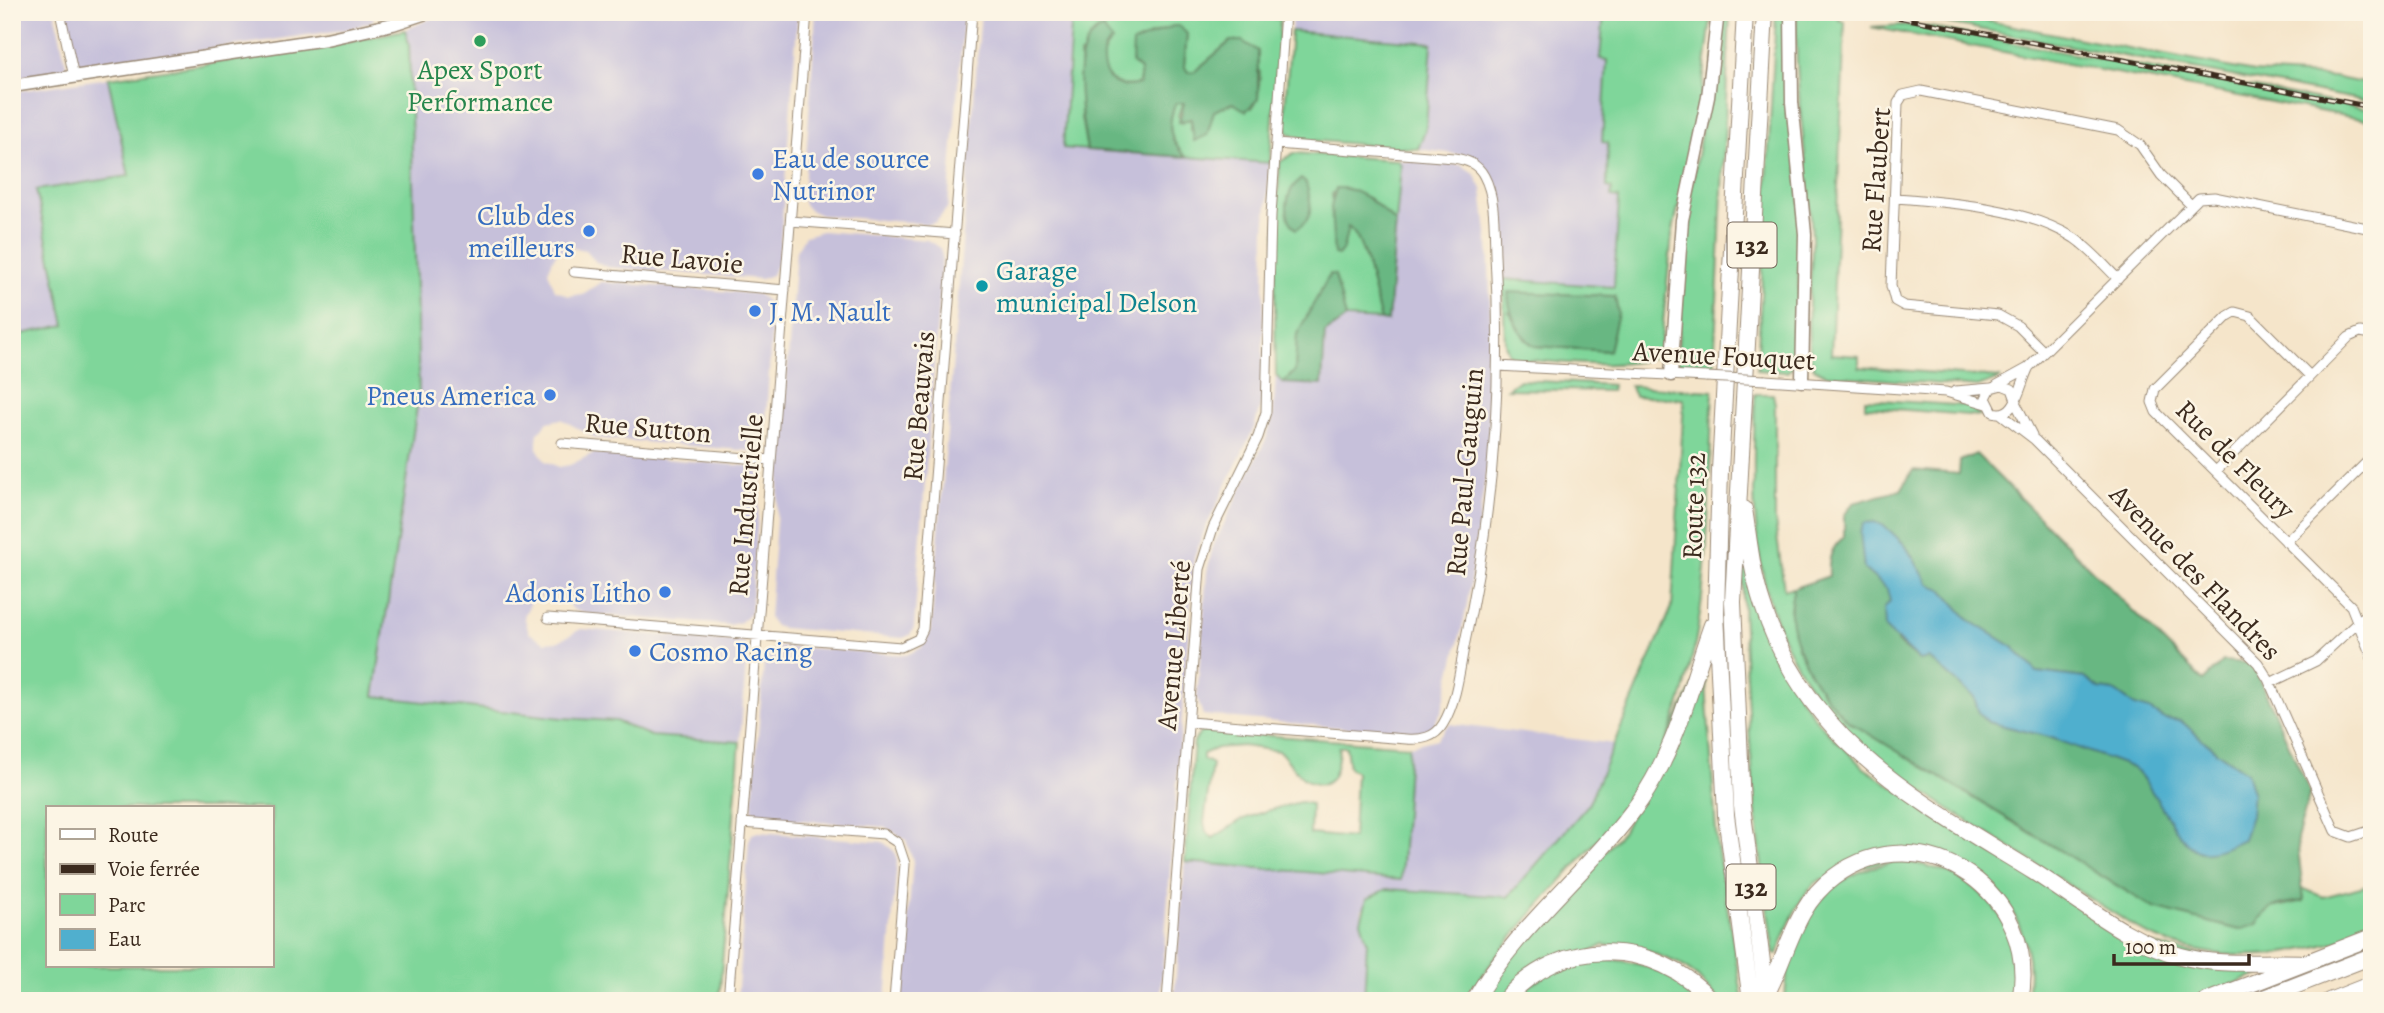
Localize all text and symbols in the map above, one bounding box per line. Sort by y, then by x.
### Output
marker: Apex Sport Performance [472,33,488,49]
place label: Apex Sport Performance [407,51,553,121]
street label: Rue Flaubert [1852,106,1900,254]
place label: Eau de source Nutrinor [772,140,930,210]
marker: Eau de source Nutrinor [750,166,766,182]
place label: Club des meilleurs [468,197,575,267]
road number: 132 [1728,222,1776,268]
marker: Club des meilleurs [581,223,597,239]
street label: Rue Lavoie [619,235,745,283]
place label: Garage municipal Delson [996,252,1197,322]
marker: Garage municipal Delson [974,278,990,294]
place label: J. M. Nault [769,293,891,331]
marker: J. M. Nault [747,303,763,319]
street label: Rue Beauvais [893,329,945,483]
street label: Avenue Fouquet [1631,332,1816,380]
street label: Rue Paul-Gauguin [1437,366,1493,578]
place label: Pneus America [366,377,536,415]
marker: Pneus America [542,387,558,403]
street label: Rue de Fleury [2167,391,2304,528]
street label: Rue Sutton [583,404,713,452]
street label: Rue Industrielle [719,412,773,598]
street label: Route 132 [1673,452,1715,560]
street label: Avenue des Flandres [2100,475,2290,669]
street label: Avenue Liberté [1148,559,1200,733]
place label: Adonis Litho [505,574,651,612]
marker: Adonis Litho [657,584,673,600]
place label: Cosmo Racing [649,633,813,671]
marker: Cosmo Racing [627,643,643,659]
legend [46,806,273,968]
text: Route [108,821,158,849]
text: Voie ferrée [107,855,200,883]
road number: 132 [1726,864,1776,909]
text: Parc [108,891,146,919]
scale bar [2114,922,2249,966]
text: Eau [108,925,142,953]
text: 100 m [2125,933,2176,961]

